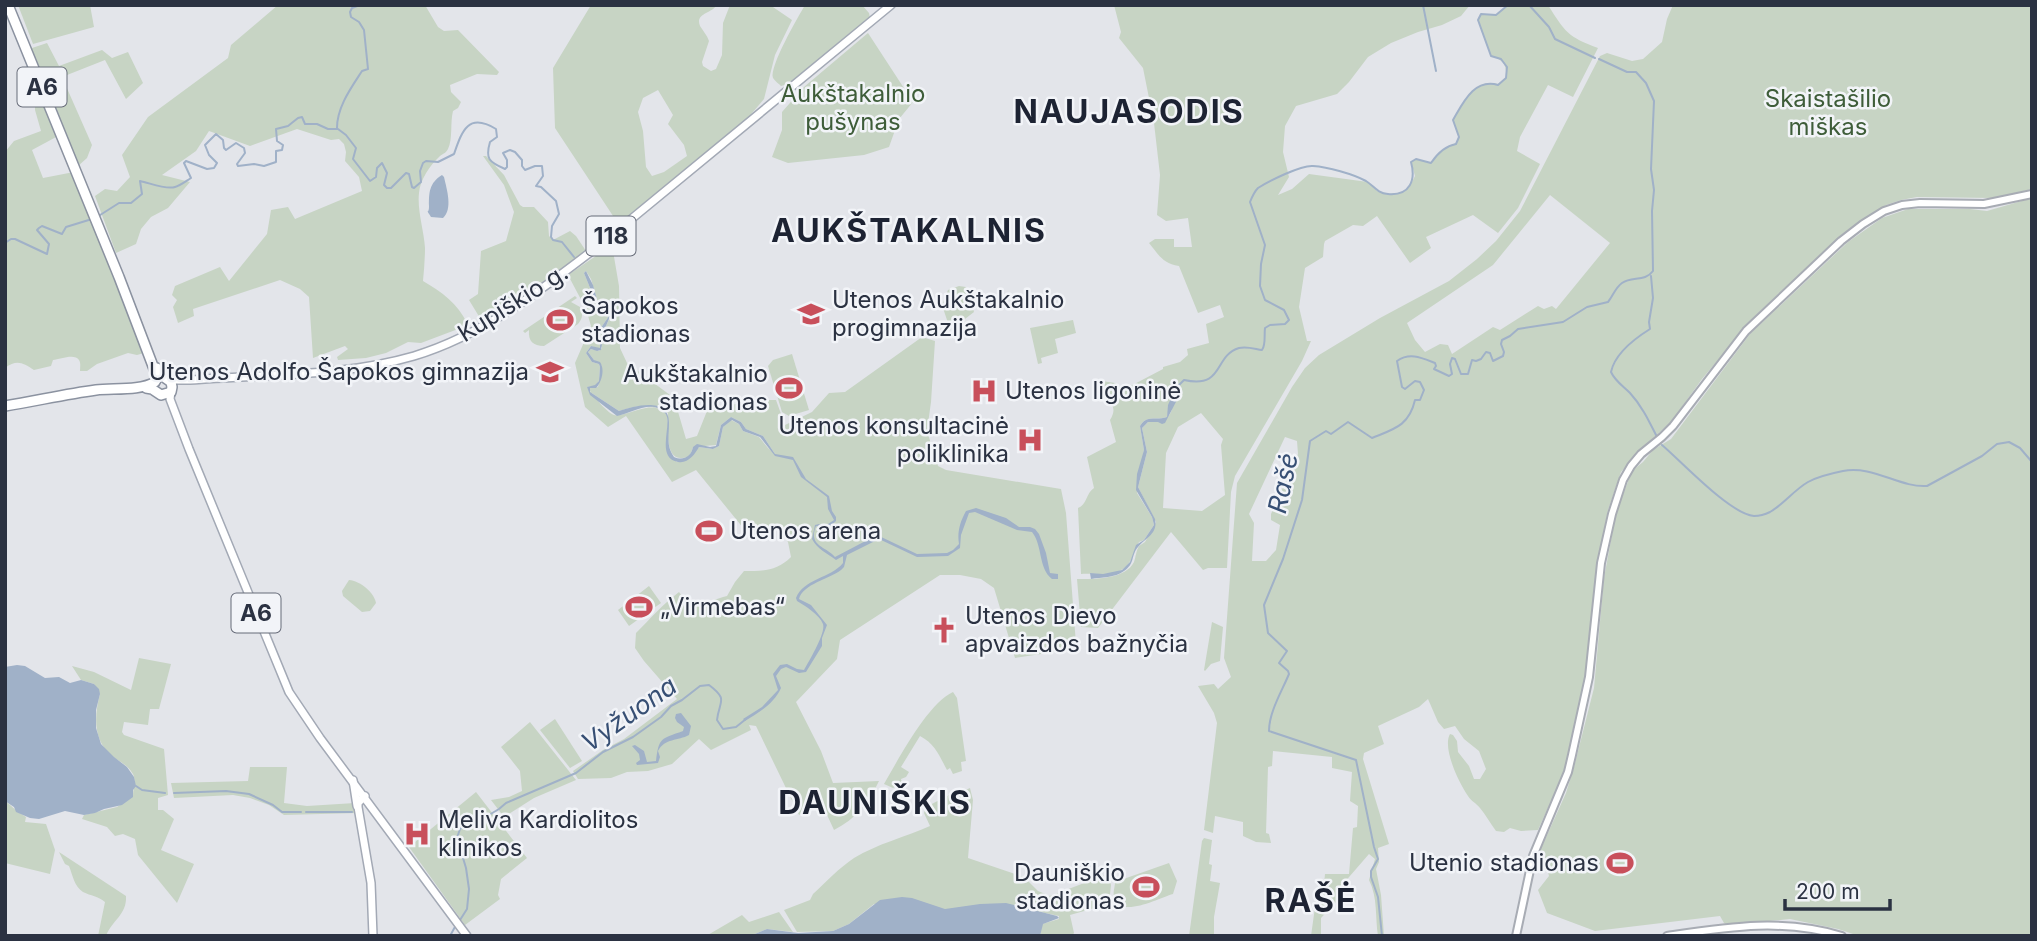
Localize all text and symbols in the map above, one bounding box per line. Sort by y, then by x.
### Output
road number: A6 [18,68,66,106]
park label: Aukštakalnio pušynas [781,79,925,136]
park label: Skaistašilio miškas [1765,84,1891,141]
district label: NAUJASODIS [1013,92,1245,131]
district label: AUKŠTAKALNIS [771,211,1047,250]
road number: 118 [586,216,636,256]
street label: Kupiškio g. [452,257,573,348]
place label: Utenos Aukštakalnio progimnazija [832,285,1064,342]
place label: Šapokos stadionas [581,290,690,348]
school or university icon: Utenos Aukštakalnio progimnazija [796,299,826,329]
sports icon: Šapokos stadionas [545,305,575,335]
place label: Utenos Adolfo Šapokos gimnazija [149,356,529,386]
school or university icon: Utenos Adolfo Šapokos gimnazija [535,357,565,387]
place label: Aukštakalnio stadionas [623,359,768,416]
sports icon: Aukštakalnio stadionas [774,373,804,403]
hospital icon: Utenos ligoninė [969,376,999,406]
place label: Utenos ligoninė [1005,376,1181,405]
place label: Utenos konsultacinė poliklinika [778,411,1009,468]
hospital icon: Utenos konsultacinė poliklinika [1015,425,1045,455]
water label: Rašė [1261,450,1304,516]
sports icon: Utenos arena [694,516,724,546]
place label: Utenos arena [730,516,881,545]
sports icon: „Virmebas“ [624,592,654,622]
place label: „Virmebas“ [660,592,785,621]
road number: A6 [232,594,280,632]
place label: Utenos Dievo apvaizdos bažnyčia [965,601,1188,658]
church icon: Utenos Dievo apvaizdos bažnyčia [929,615,959,645]
water label: Vyžuona [575,670,682,758]
district label: DAUNIŠKIS [778,783,972,822]
place label: Meliva Kardiolitos klinikos [438,805,638,862]
hospital icon: Meliva Kardiolitos klinikos [402,819,432,849]
place label: Utenio stadionas [1409,848,1599,877]
sports icon: Utenio stadionas [1605,848,1635,878]
place label: Dauniškio stadionas [1014,858,1125,915]
scale bar [1785,867,1890,911]
sports icon: Dauniškio stadionas [1131,872,1161,902]
text: 200 m [1796,879,1860,904]
district label: RAŠĖ [1265,881,1357,920]

